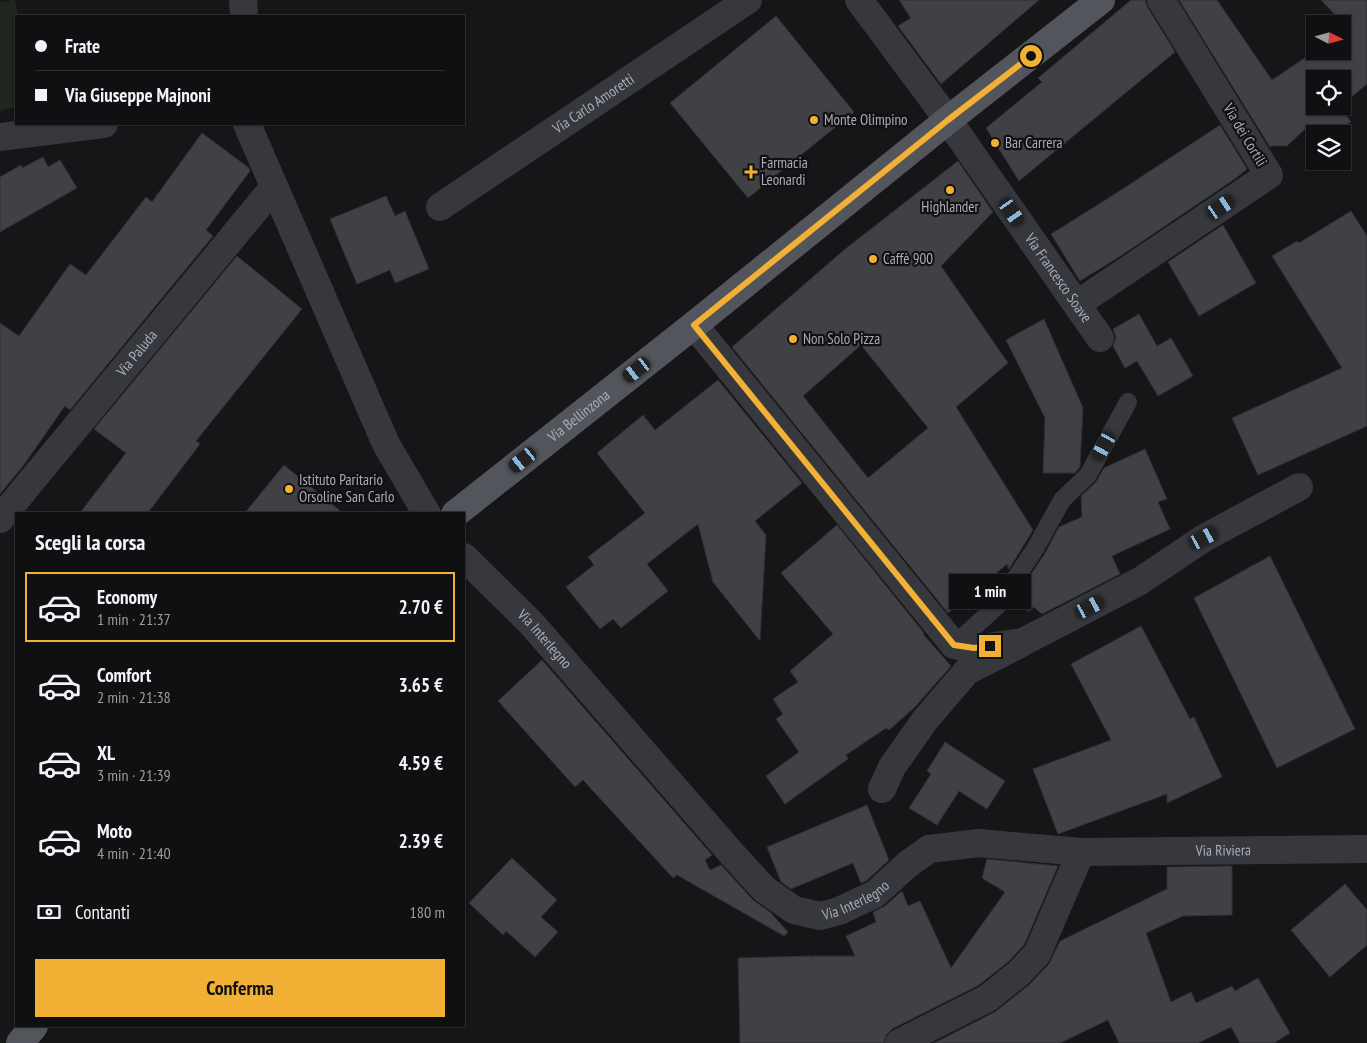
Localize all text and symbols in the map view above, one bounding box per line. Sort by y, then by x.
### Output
north arrow [1306,15,1351,60]
map controls [1306,15,1351,170]
text: Frate [65,34,100,58]
route start [1020,45,1042,67]
street label: Via Carlo Amoretti [548,69,638,138]
button: locate [1306,70,1351,115]
text: Via Giuseppe Majnoni [65,83,211,107]
street label: Via dei Cortili [1219,99,1272,170]
place label: Monte Olimpino [824,110,908,129]
marker: Monte Olimpino [808,114,820,126]
button: layers [1306,125,1351,170]
place label: Bar Carrera [1005,133,1063,152]
marker: Bar Carrera [989,137,1001,149]
place label: Farmacia Leonardi [761,153,808,189]
marker: Farmacia Leonardi [745,166,757,178]
marker: Highlander [944,184,956,196]
car [1204,192,1237,222]
car [997,195,1026,229]
place label: Highlander [921,197,980,216]
street label: Via Francesco Soave [1020,229,1096,326]
place label: Caffè 900 [883,249,933,268]
marker: Caffè 900 [867,253,879,265]
street label: Via Paluda [111,326,161,381]
place label: Non Solo Pizza [803,329,880,348]
marker: Non Solo Pizza [787,333,799,345]
car [620,355,653,385]
street label: Via Bellinzona [543,385,613,447]
car [1090,429,1117,463]
car [506,445,539,475]
place label: Istituto Paritario Orsoline San Carlo [299,470,395,506]
marker: Istituto Paritario Orsoline San Carlo [283,483,295,495]
car [1187,524,1220,552]
text: Scegli la corsa [35,528,145,556]
callout: 1 min [949,574,1031,608]
text: 1 min [974,581,1006,601]
icon: car [37,585,82,630]
text: Economy [97,585,157,609]
car [1073,593,1106,621]
text: 2.70 € [399,595,443,619]
street label: Via Interlegno [513,604,576,672]
text: 1 min · 21:37 [97,609,171,629]
route end [979,635,1001,657]
icon: car [37,663,82,708]
text: Comfort [97,663,151,687]
text: 3.65 € [399,673,443,697]
text: 2 min · 21:38 [97,687,171,707]
icon: car [37,741,82,786]
text: XL [97,741,115,765]
text: 4.59 € [399,751,443,775]
text: 3 min · 21:39 [97,765,171,785]
icon: car [37,819,82,864]
text: Moto [97,819,132,843]
text: 2.39 € [399,829,443,853]
street label: Via Riviera [1195,840,1251,860]
text: 4 min · 21:40 [97,843,171,863]
street label: Via Interlegno [819,876,893,924]
icon: cash [35,898,63,926]
text: Contanti [75,900,130,924]
text: 180 m [410,902,445,922]
button: Conferma [35,959,445,1017]

